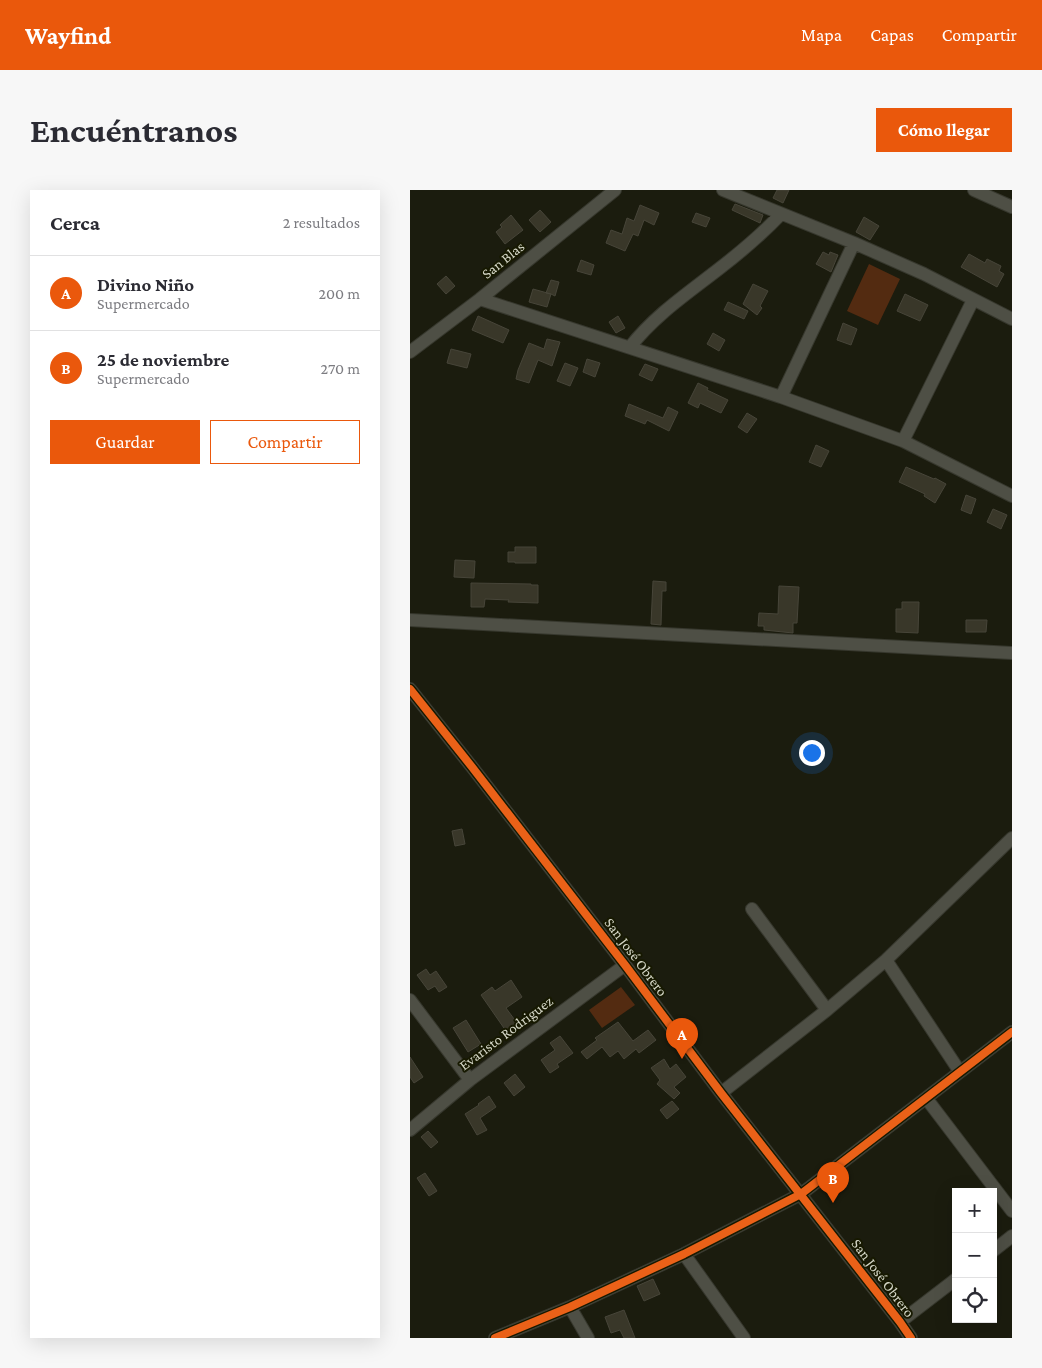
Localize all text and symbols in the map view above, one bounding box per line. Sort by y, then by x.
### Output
text: Wayfind [25,22,111,49]
text: Mapa [801,25,842,45]
text: Capas [870,25,914,45]
text: Compartir [942,25,1017,45]
button: Cómo llegar [876,108,1012,152]
text: Encuéntranos [30,111,237,150]
text: Cerca [50,211,100,235]
text: 2 resultados [283,214,360,231]
street label: San Blas [479,238,527,282]
text: Divino Niño [97,274,194,295]
text: A [61,285,71,302]
text: 200 m [318,285,360,302]
text: Supermercado [97,295,190,312]
text: 25 de noviembre [97,349,229,370]
text: B [61,360,71,377]
text: 270 m [321,360,360,377]
text: Supermercado [97,370,190,387]
button: Guardar [50,420,200,464]
button: Compartir [210,420,360,464]
your location [799,740,825,766]
street label: San José Obrero [601,915,671,1000]
street label: Evaristo Rodriguez [456,993,556,1074]
pin: A [666,1018,698,1059]
pin: B [817,1162,849,1203]
map controls [952,1188,997,1323]
button: + [952,1188,997,1233]
button: − [952,1233,997,1278]
street label: San José Obrero [848,1236,918,1321]
button: locate [952,1278,997,1323]

